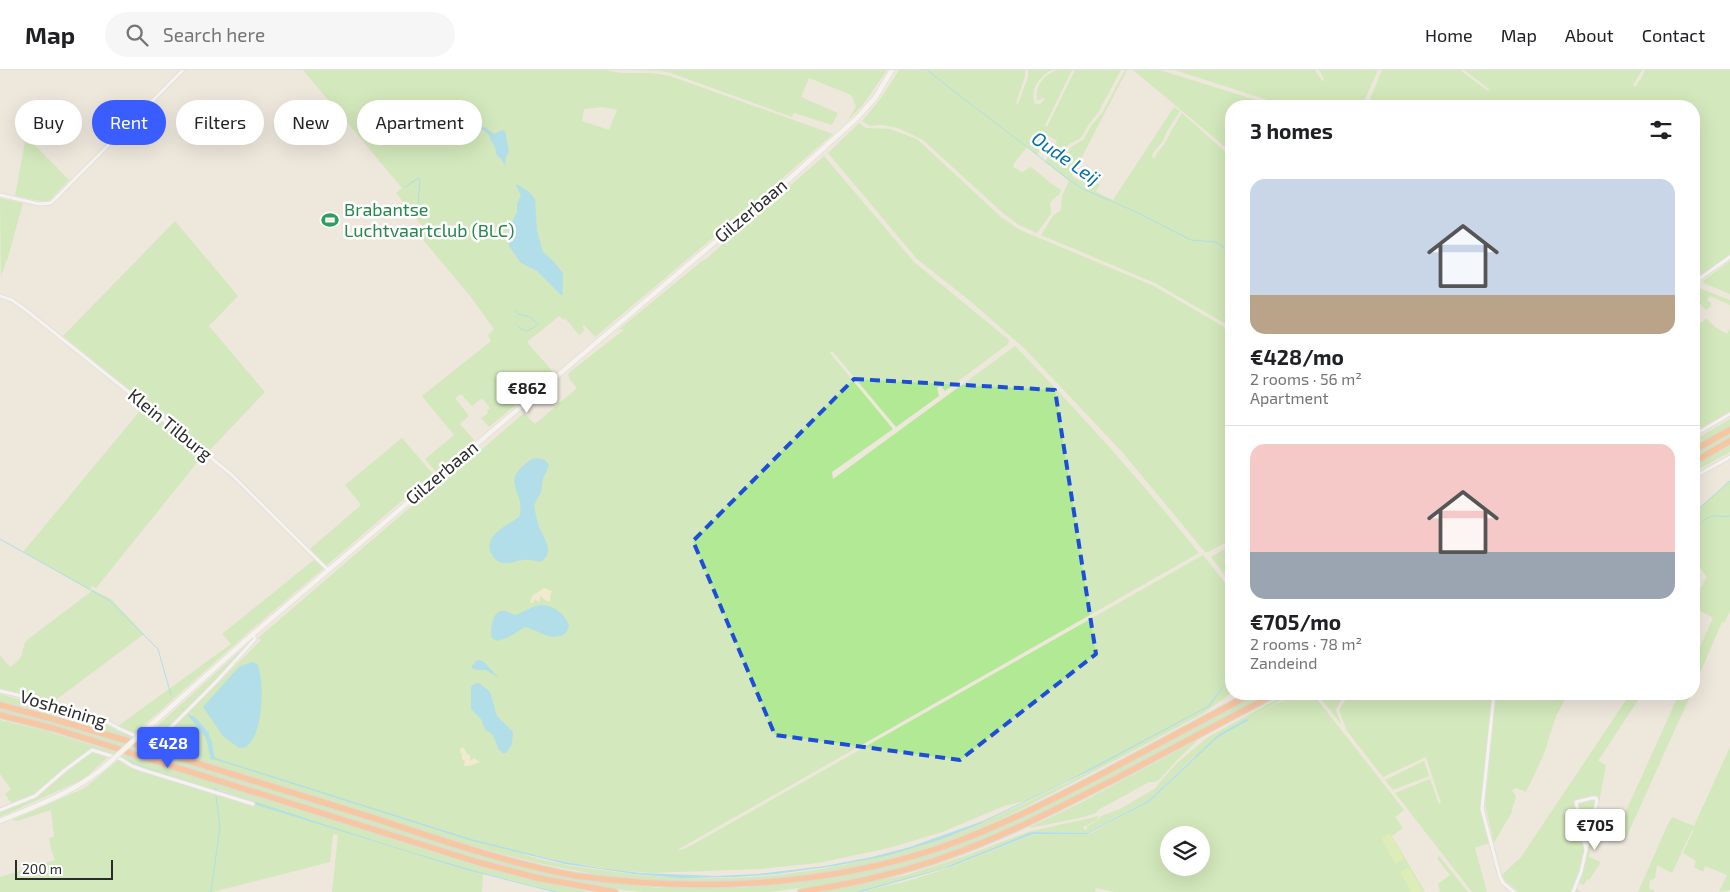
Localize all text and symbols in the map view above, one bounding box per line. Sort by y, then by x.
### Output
search box [105,12,455,57]
text: Map [25,20,75,49]
icon: search [123,21,151,49]
text: Search here [163,23,265,46]
text: Home [1425,24,1473,46]
text: Map [1501,24,1537,46]
text: About [1565,24,1614,46]
text: Contact [1642,24,1705,46]
chip: Buy [15,100,82,145]
chip: Rent [92,100,166,145]
chip: Filters [176,100,264,145]
chip: New [274,100,347,145]
chip: Apartment [357,100,482,145]
icon: filters [1647,116,1675,144]
text: 3 homes [1250,118,1333,143]
water label: Oude Leij [1028,126,1105,190]
street label: Gilzerbaan [710,174,791,247]
place label: Brabantse Luchtvaartclub (BLC) [344,198,514,241]
sports icon: Brabantse Luchtvaartclub (BLC) [320,210,340,230]
icon: home [1418,211,1508,301]
text: €428/mo [1250,344,1344,369]
text: 2 rooms · 56 m² [1250,369,1362,388]
pin: €862 [497,372,557,414]
text: €862 [508,378,546,397]
street label: Klein Tilburg [124,384,217,465]
text: Apartment [1250,388,1329,407]
street label: Gilzerbaan [401,436,482,509]
icon: home [1418,477,1508,567]
text: €705/mo [1250,609,1341,634]
text: 2 rooms · 78 m² [1250,634,1362,653]
text: Zandeind [1250,653,1317,672]
street label: Vosheining [17,684,109,732]
pin: €428 [138,726,198,769]
text: €428 [148,733,188,752]
pin: €705 [1565,808,1625,851]
text: €705 [1576,815,1614,834]
map controls [1160,826,1210,876]
button: layers [1160,826,1210,876]
scale bar [15,857,112,880]
text: 200 m [22,860,62,877]

